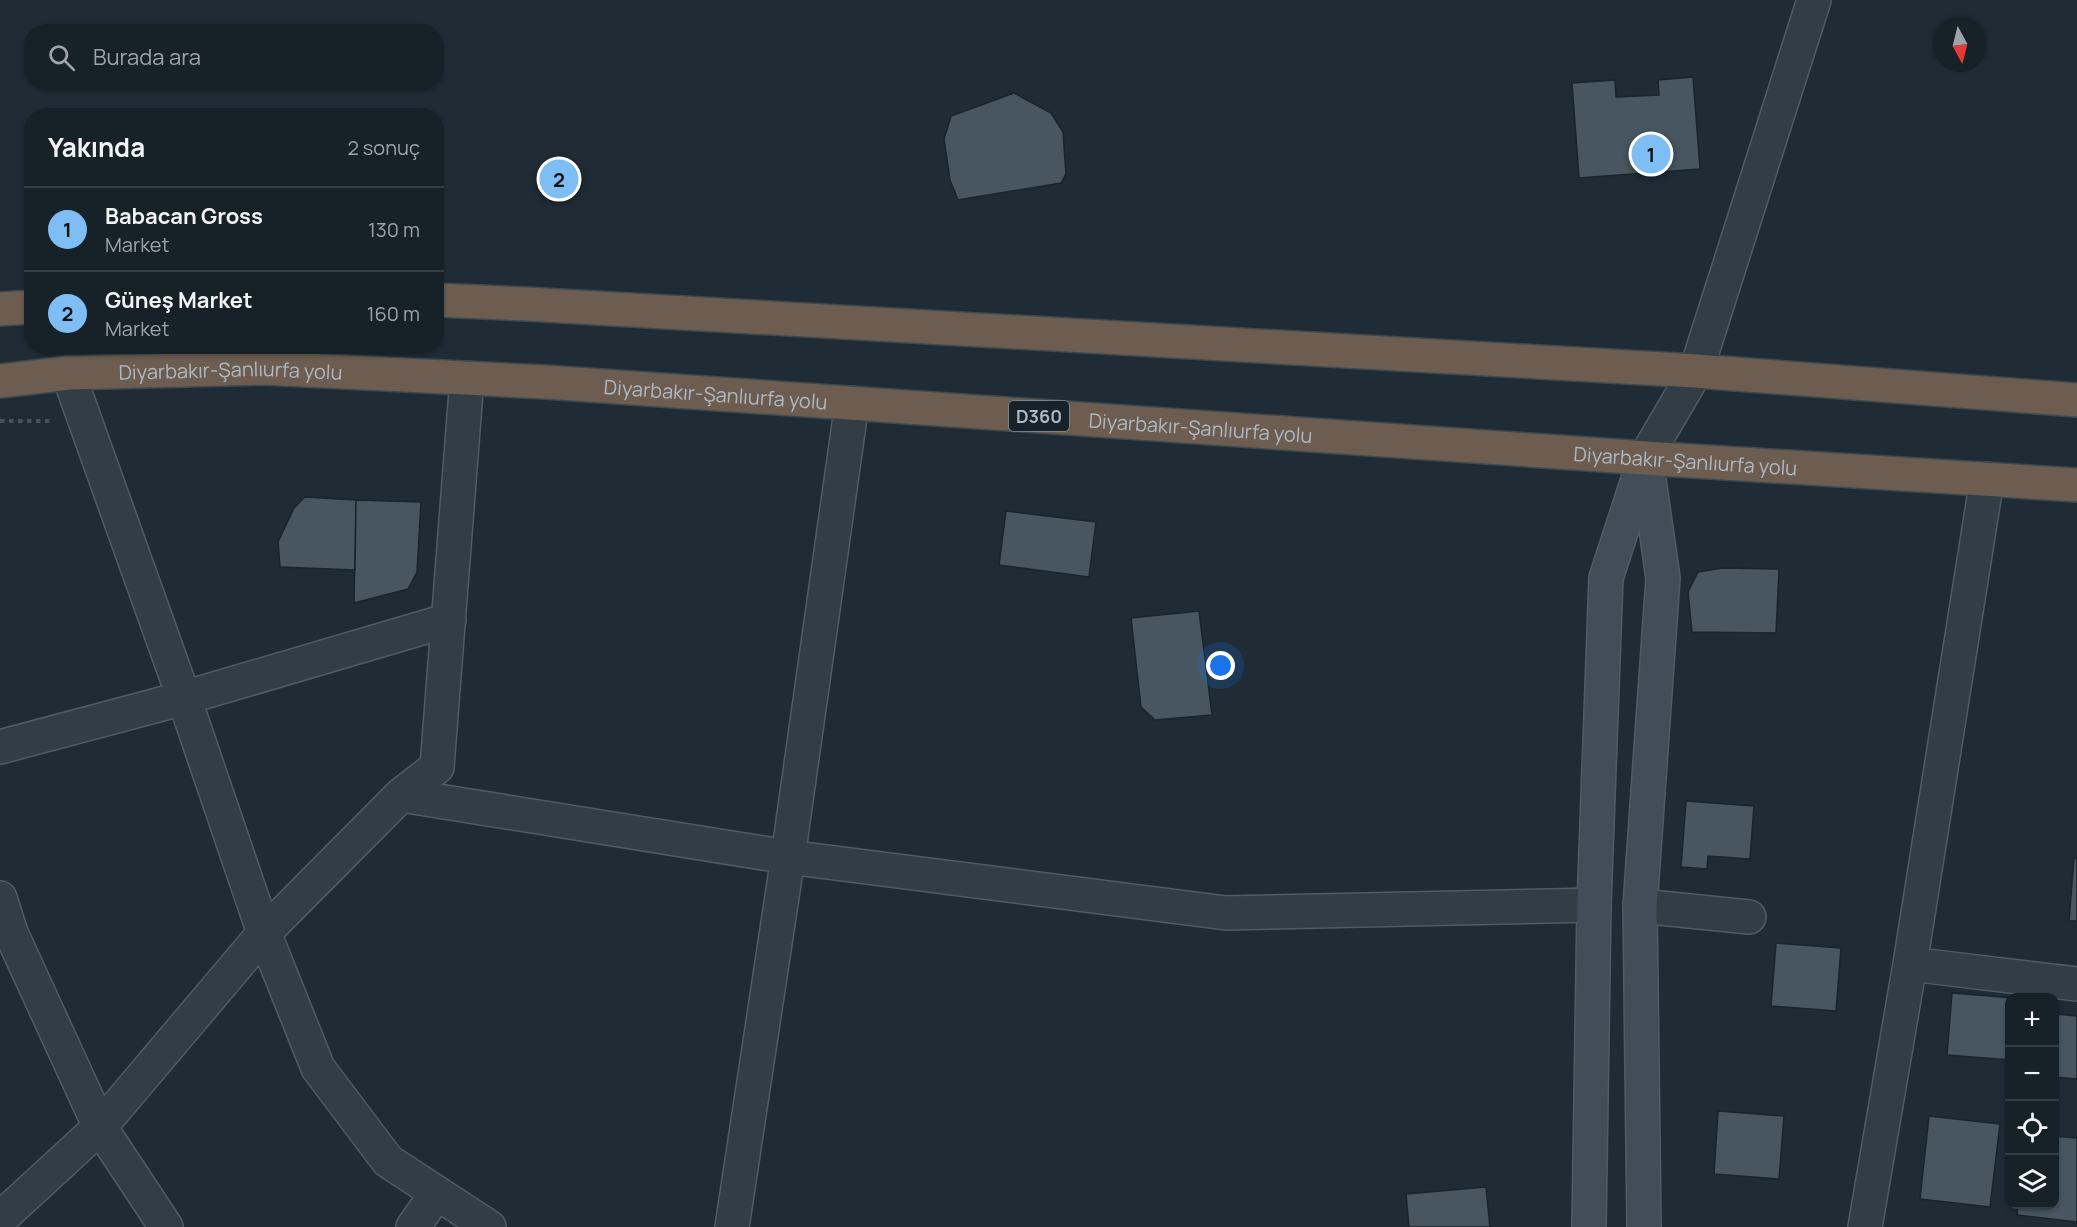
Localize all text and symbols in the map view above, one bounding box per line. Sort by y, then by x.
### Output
north arrow [1933,18,1987,72]
search box [24,24,444,90]
icon: search [45,41,78,74]
text: Burada ara [93,42,201,72]
text: Yakında [48,129,145,165]
pin: 1 [1632,132,1670,176]
text: 2 sonuç [347,134,420,161]
pin: 2 [540,156,578,201]
text: Babacan Gross [105,201,263,231]
text: 1 [63,216,72,243]
text: 130 m [368,216,420,243]
text: Market [105,231,170,258]
text: Güneş Market [105,285,253,315]
text: 2 [62,300,73,327]
text: 160 m [367,300,420,327]
text: Market [105,315,170,342]
street label: Diyarbakır-Şanlıurfa yolu [118,354,343,385]
street label: Diyarbakır-Şanlıurfa yolu [603,373,828,415]
road number: D360 [1009,401,1069,431]
street label: Diyarbakır-Şanlıurfa yolu [1088,406,1313,448]
street label: Diyarbakır-Şanlıurfa yolu [1573,440,1798,481]
your location [1206,651,1235,680]
map controls [2005,993,2059,1209]
button: + [2005,993,2059,1047]
button: − [2005,1047,2059,1101]
button: locate [2005,1101,2059,1155]
button: layers [2005,1155,2059,1209]

